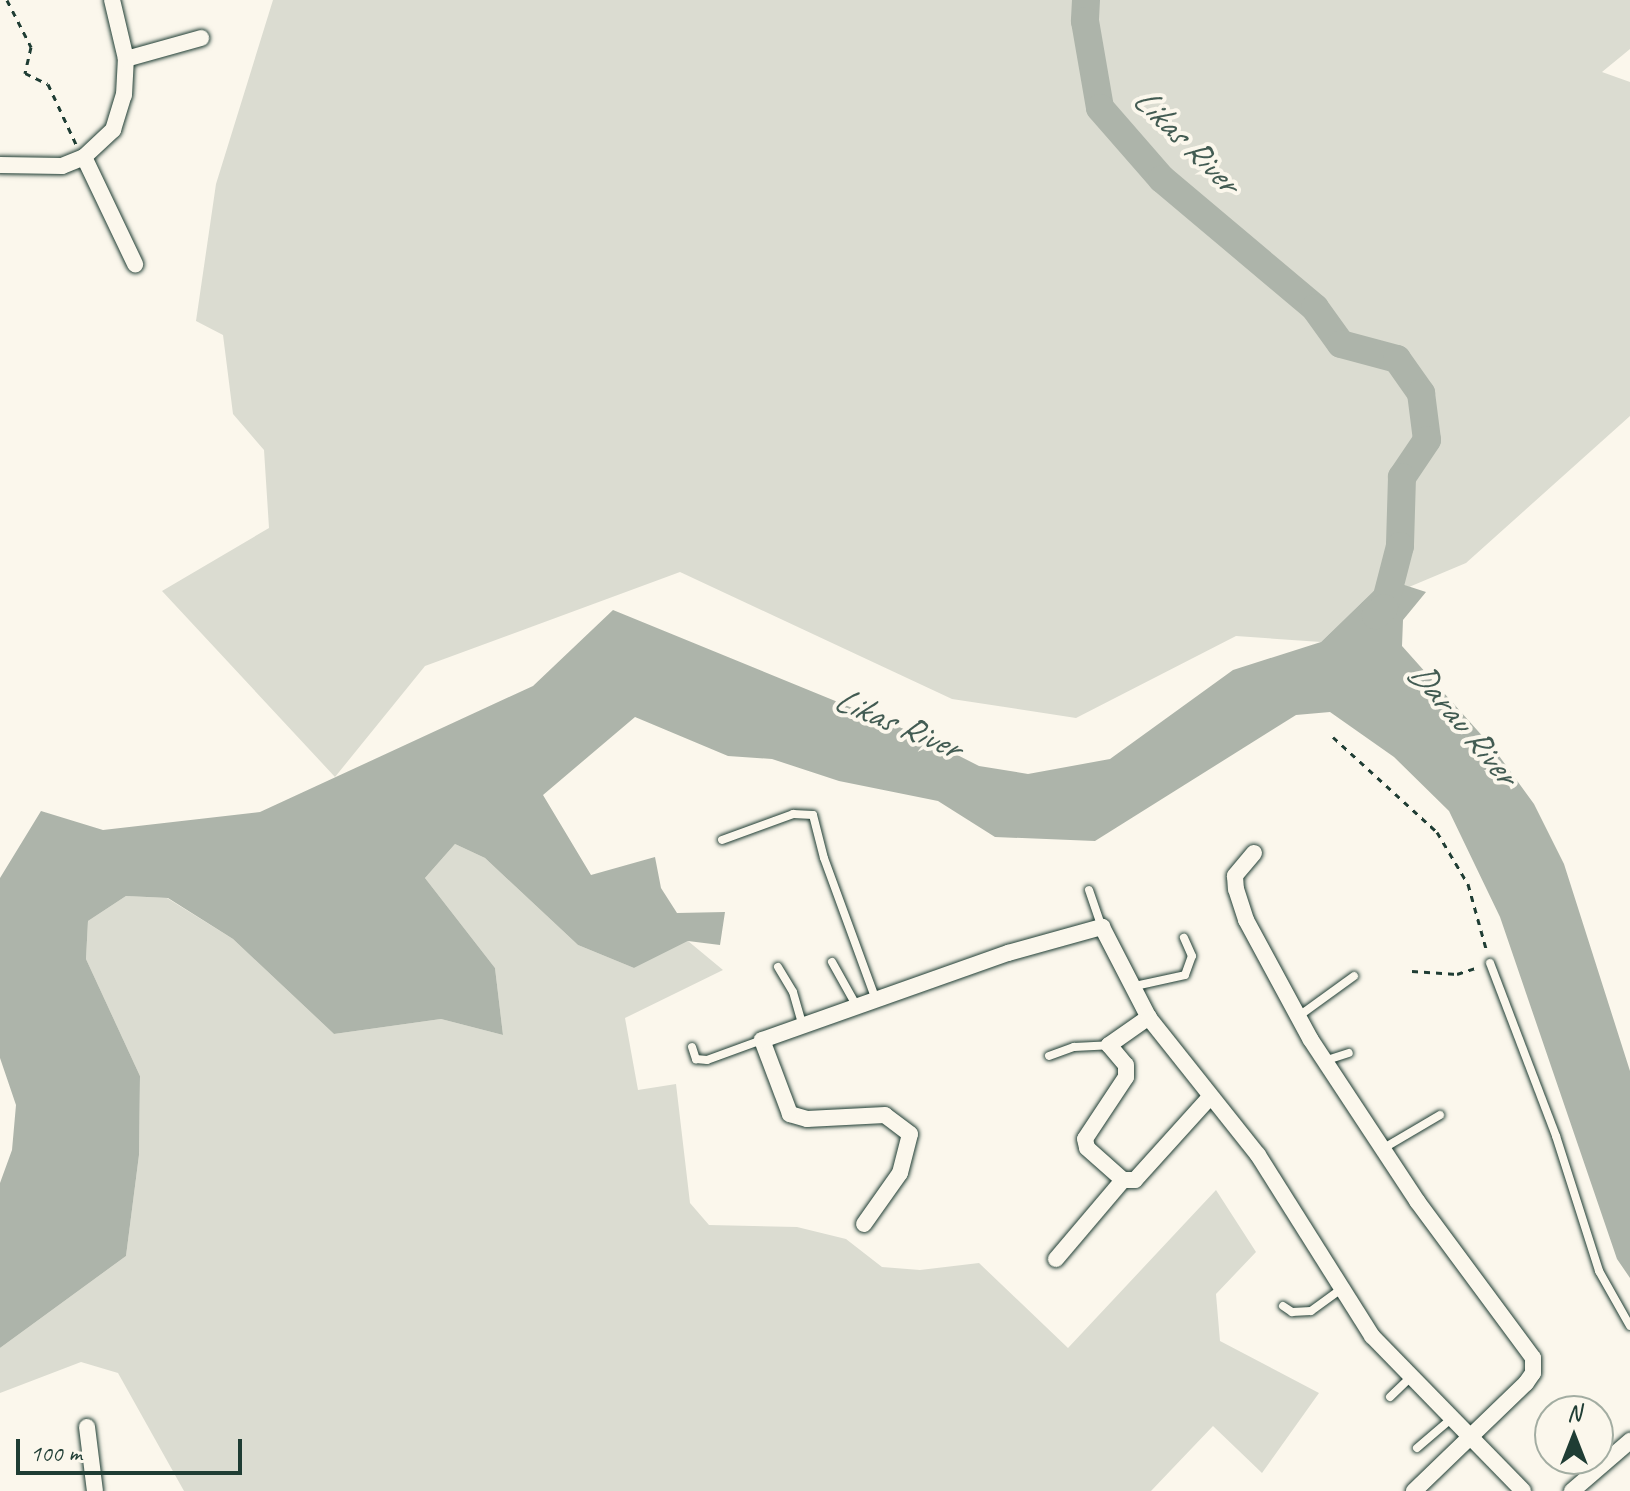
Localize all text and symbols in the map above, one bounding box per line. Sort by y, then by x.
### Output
water label: Likas River [1123,77,1249,203]
water label: Darau River [1399,652,1527,794]
water label: Likas River [827,677,967,769]
north arrow [1534,1395,1614,1475]
text: N [1567,1399,1581,1427]
scale bar [20,1423,246,1473]
text: 100 m [30,1438,82,1468]

